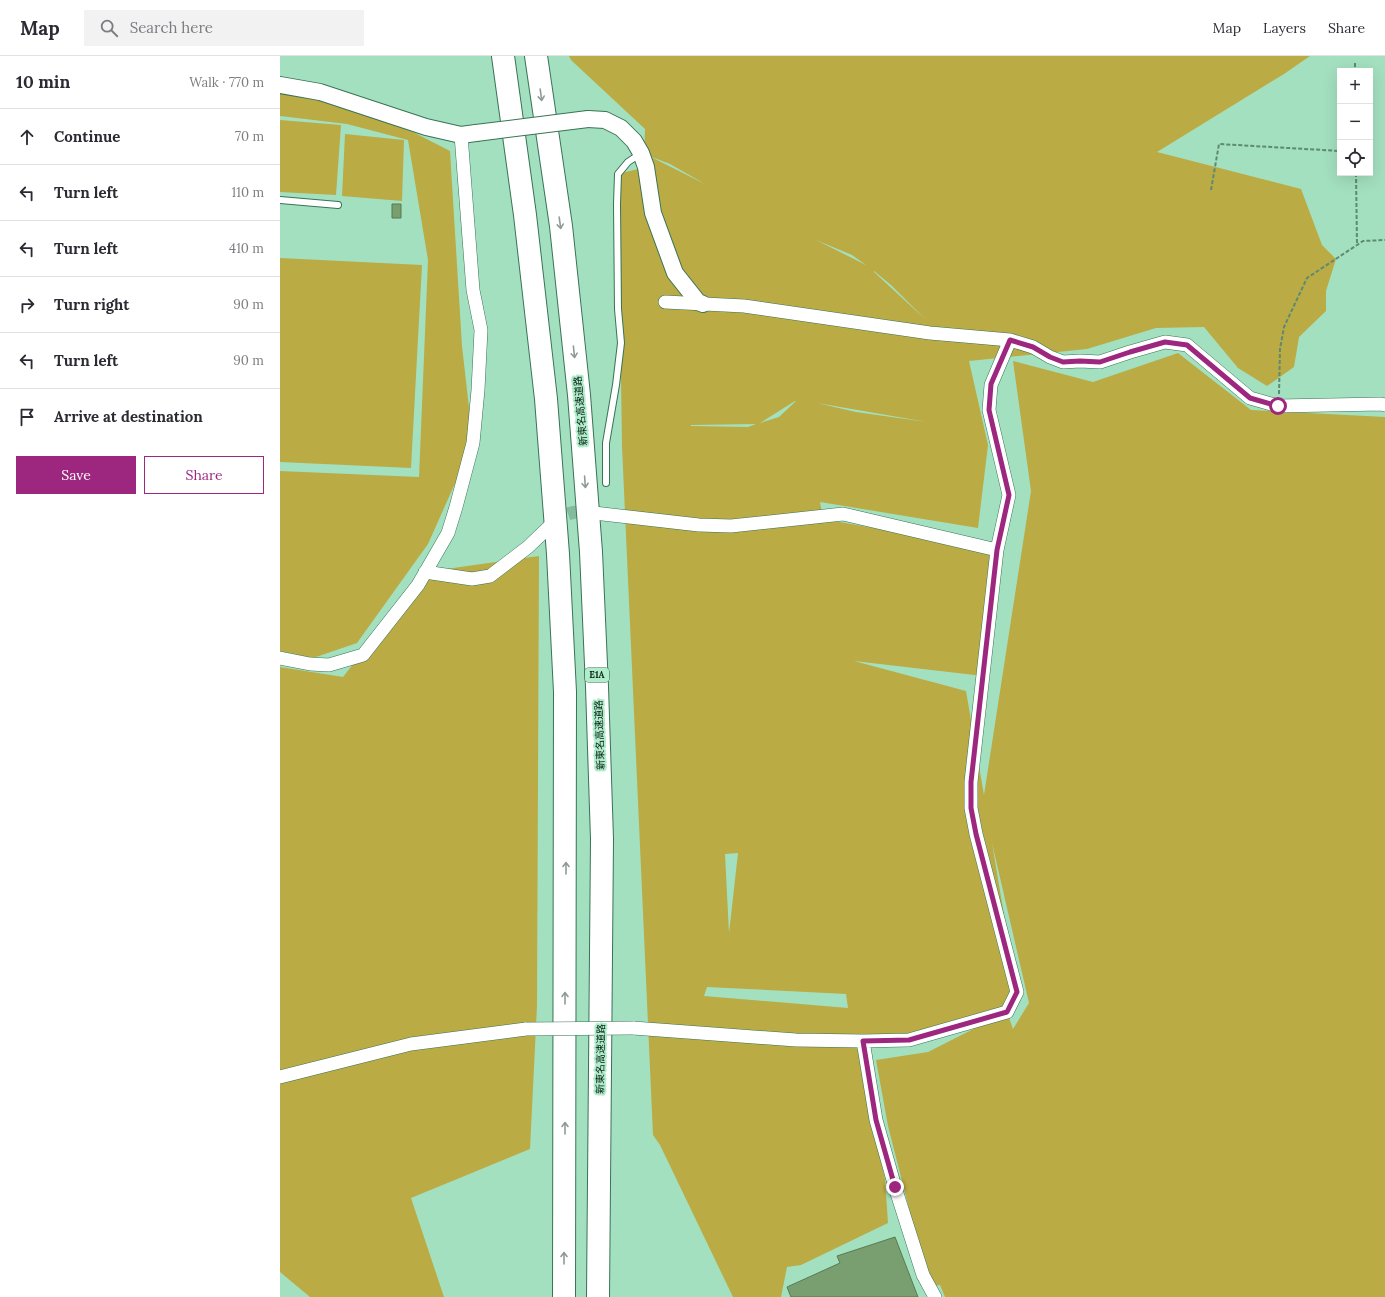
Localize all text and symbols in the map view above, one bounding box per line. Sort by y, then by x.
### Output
search box [84,10,364,46]
text: Map [20,16,60,40]
icon: search [98,17,120,39]
text: Search here [130,18,213,37]
text: Map [1213,19,1241,37]
text: Layers [1263,19,1306,37]
text: Share [1328,19,1365,37]
map controls [1337,68,1373,176]
button: + [1337,68,1373,104]
text: 10 min [16,71,70,93]
text: Walk · 770 m [189,74,264,91]
one-way arrow [537,88,545,101]
button: − [1337,104,1373,140]
icon: ahead [16,126,38,148]
text: Continue [54,127,120,146]
text: 70 m [235,128,264,145]
button: locate [1337,140,1373,176]
icon: left [16,182,38,204]
text: Turn left [54,183,118,202]
text: 110 m [231,184,264,201]
one-way arrow [556,216,564,229]
icon: left [16,238,38,260]
text: Turn left [54,239,118,258]
text: 410 m [229,240,264,257]
icon: right [16,294,38,316]
text: Turn right [54,295,130,314]
text: 90 m [233,296,264,313]
one-way arrow [570,346,578,359]
icon: left [16,350,38,372]
text: Turn left [54,351,118,370]
text: 90 m [233,352,264,369]
street label: 新東名高速道路 [571,376,590,446]
route start [1269,397,1287,415]
icon: arrive [16,406,38,428]
text: Arrive at destination [54,407,203,426]
button: Save [16,456,136,494]
button: Share [144,456,264,494]
one-way arrow [582,475,589,488]
road number: E1A [585,668,609,682]
street label: 新東名高速道路 [592,700,607,770]
one-way arrow [562,862,570,875]
one-way arrow [561,992,569,1005]
street label: 新東名高速道路 [593,1024,608,1094]
one-way arrow [561,1122,569,1135]
route end [886,1178,904,1196]
one-way arrow [560,1252,568,1265]

